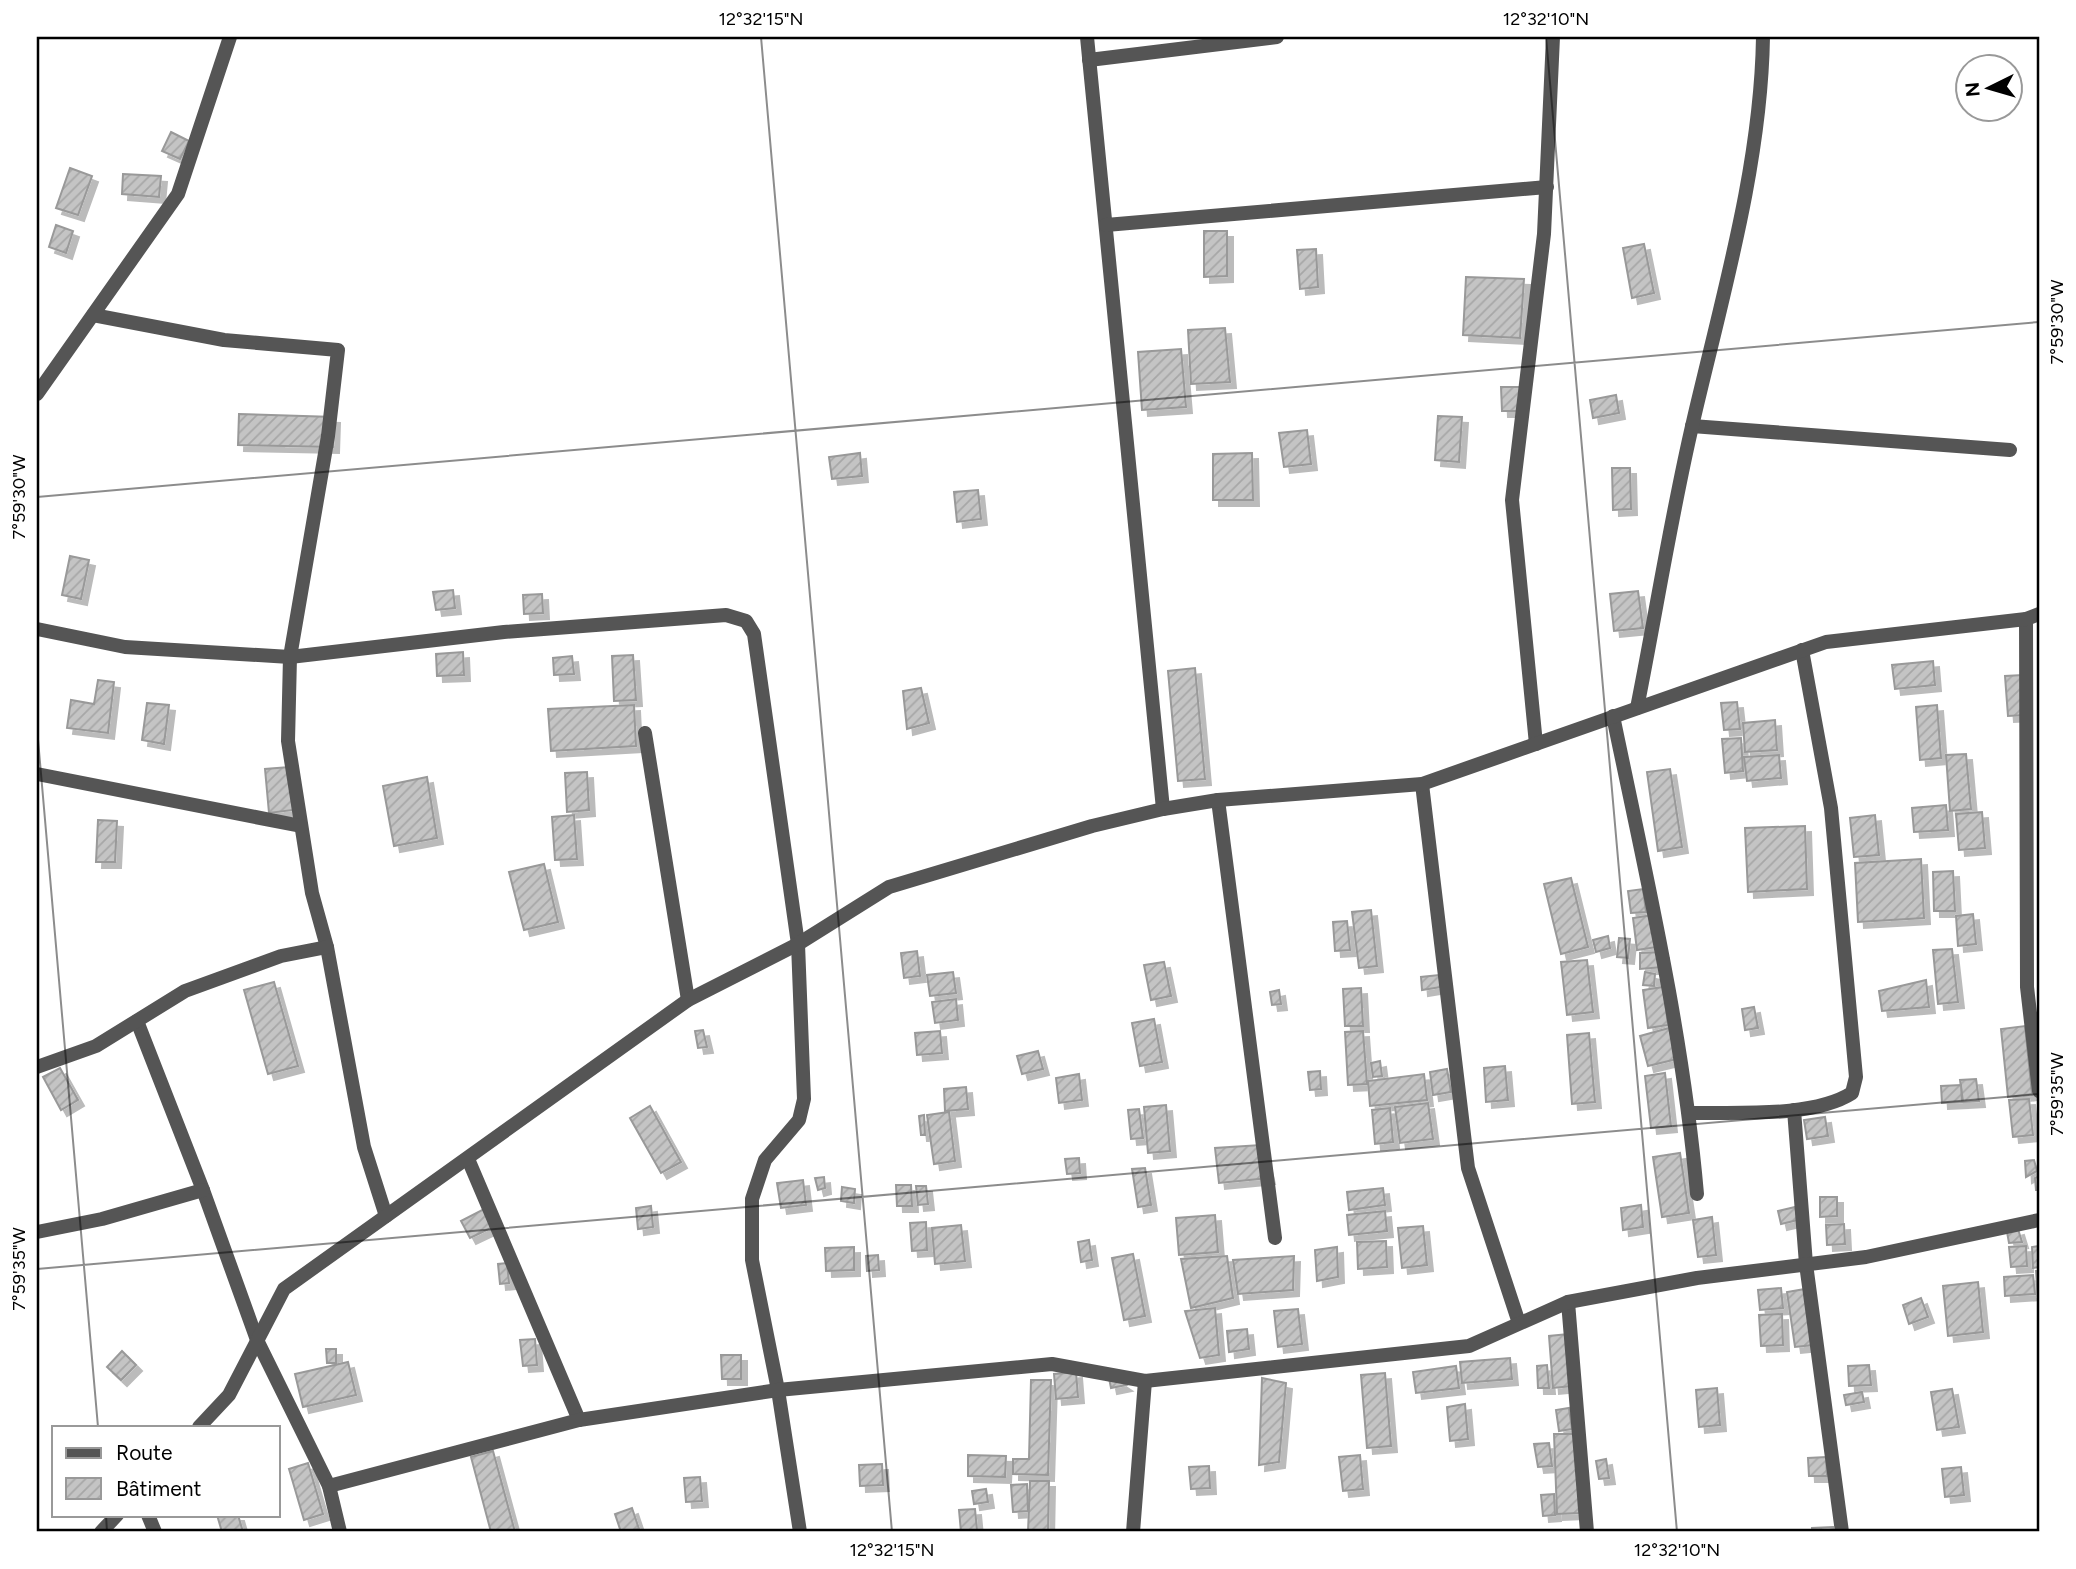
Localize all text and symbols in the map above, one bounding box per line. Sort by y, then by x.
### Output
text: 12°32'15"N [718,8,804,30]
text: 12°32'10"N [1503,8,1589,30]
north arrow [1954,52,2024,122]
text: N [1960,81,1985,98]
text: 7°59'30"W [2046,279,2068,364]
text: 7°59'30"W [8,454,30,539]
text: 7°59'35"W [2046,1051,2068,1136]
text: 7°59'35"W [8,1226,30,1311]
legend [52,1426,280,1516]
text: Route [116,1440,172,1465]
text: Bâtiment [116,1476,201,1501]
text: 12°32'15"N [849,1539,935,1561]
text: 12°32'10"N [1634,1539,1720,1561]

